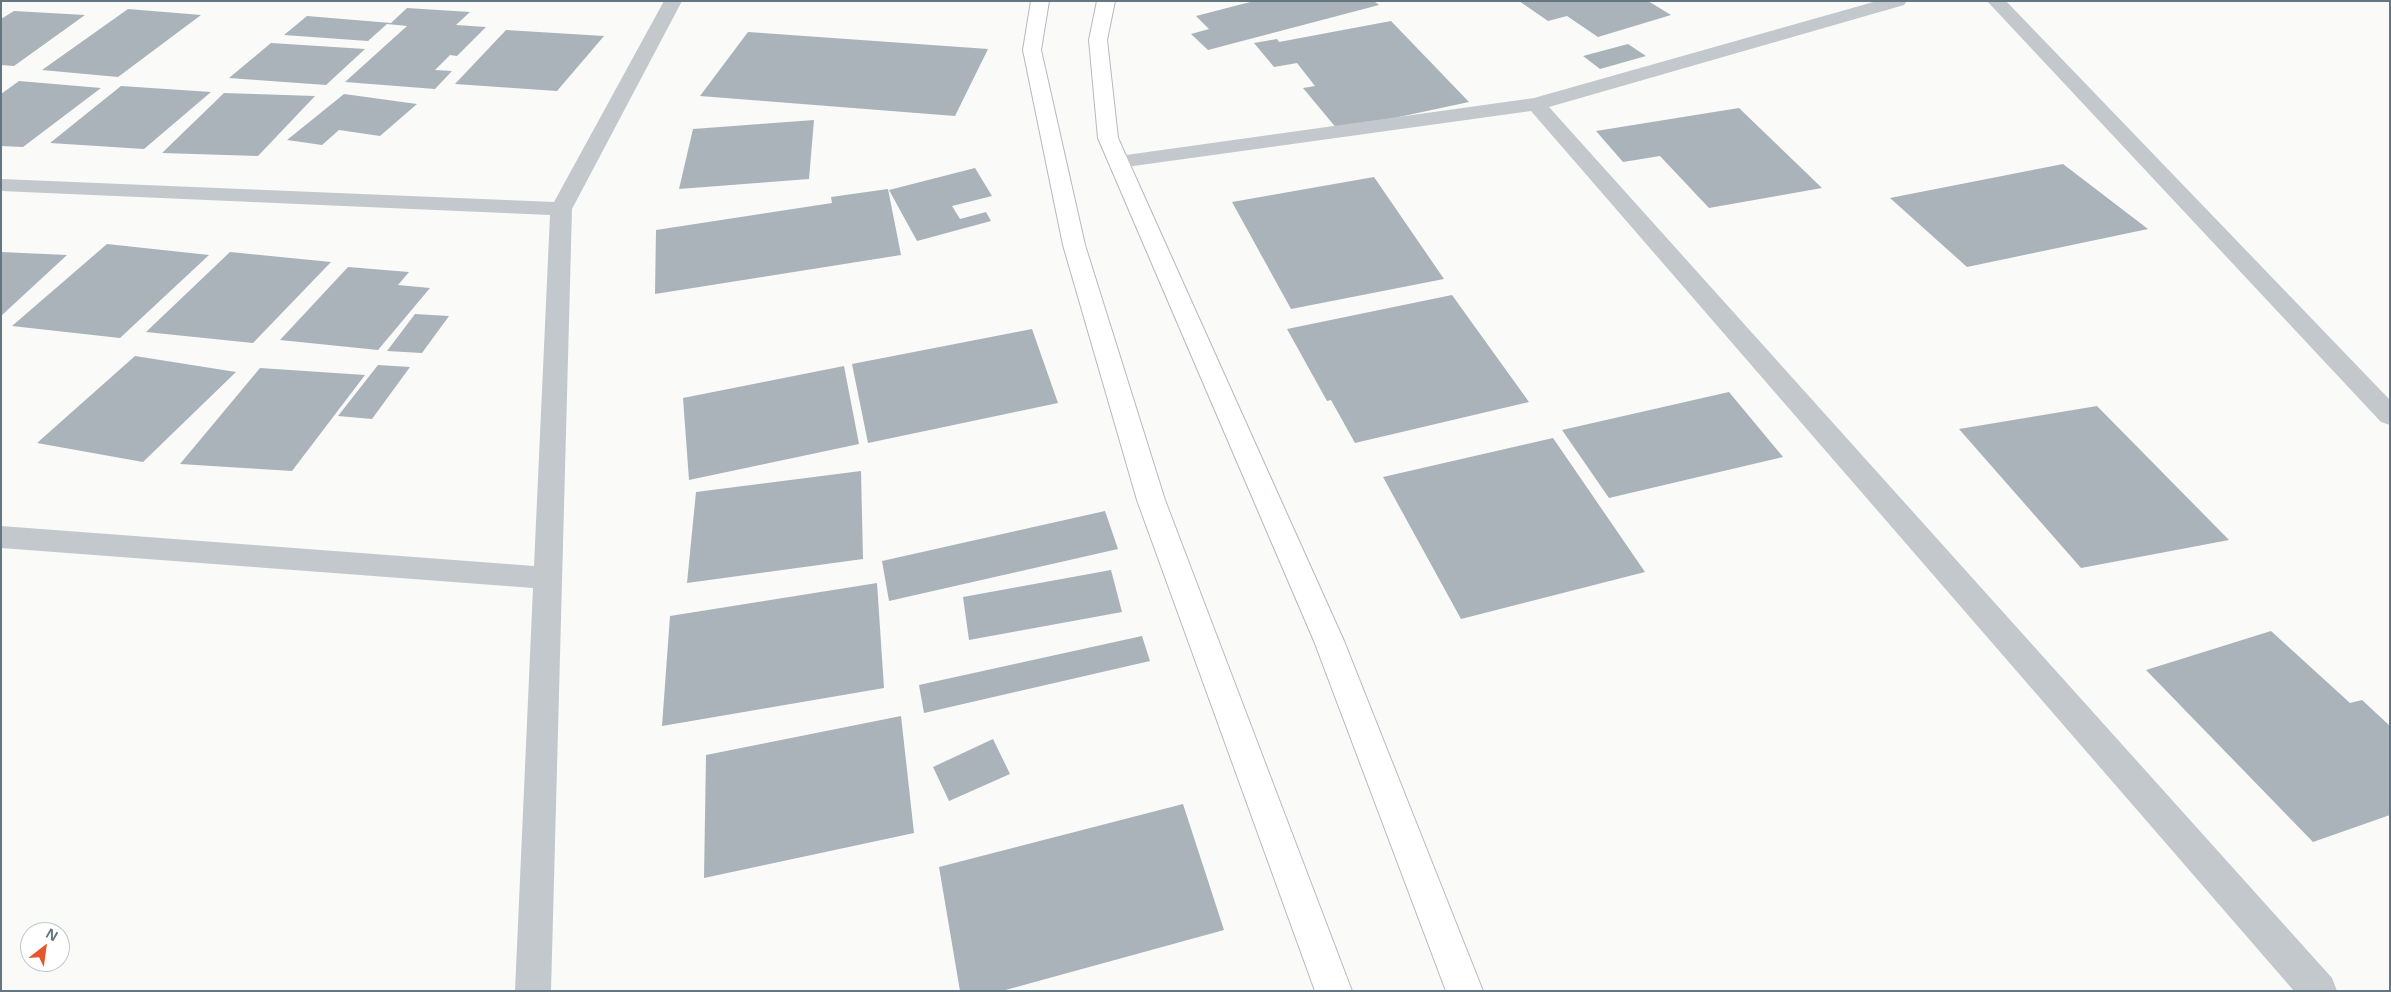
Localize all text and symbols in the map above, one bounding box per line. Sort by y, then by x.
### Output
north arrow [20,922,70,972]
text: N [43,923,62,946]

